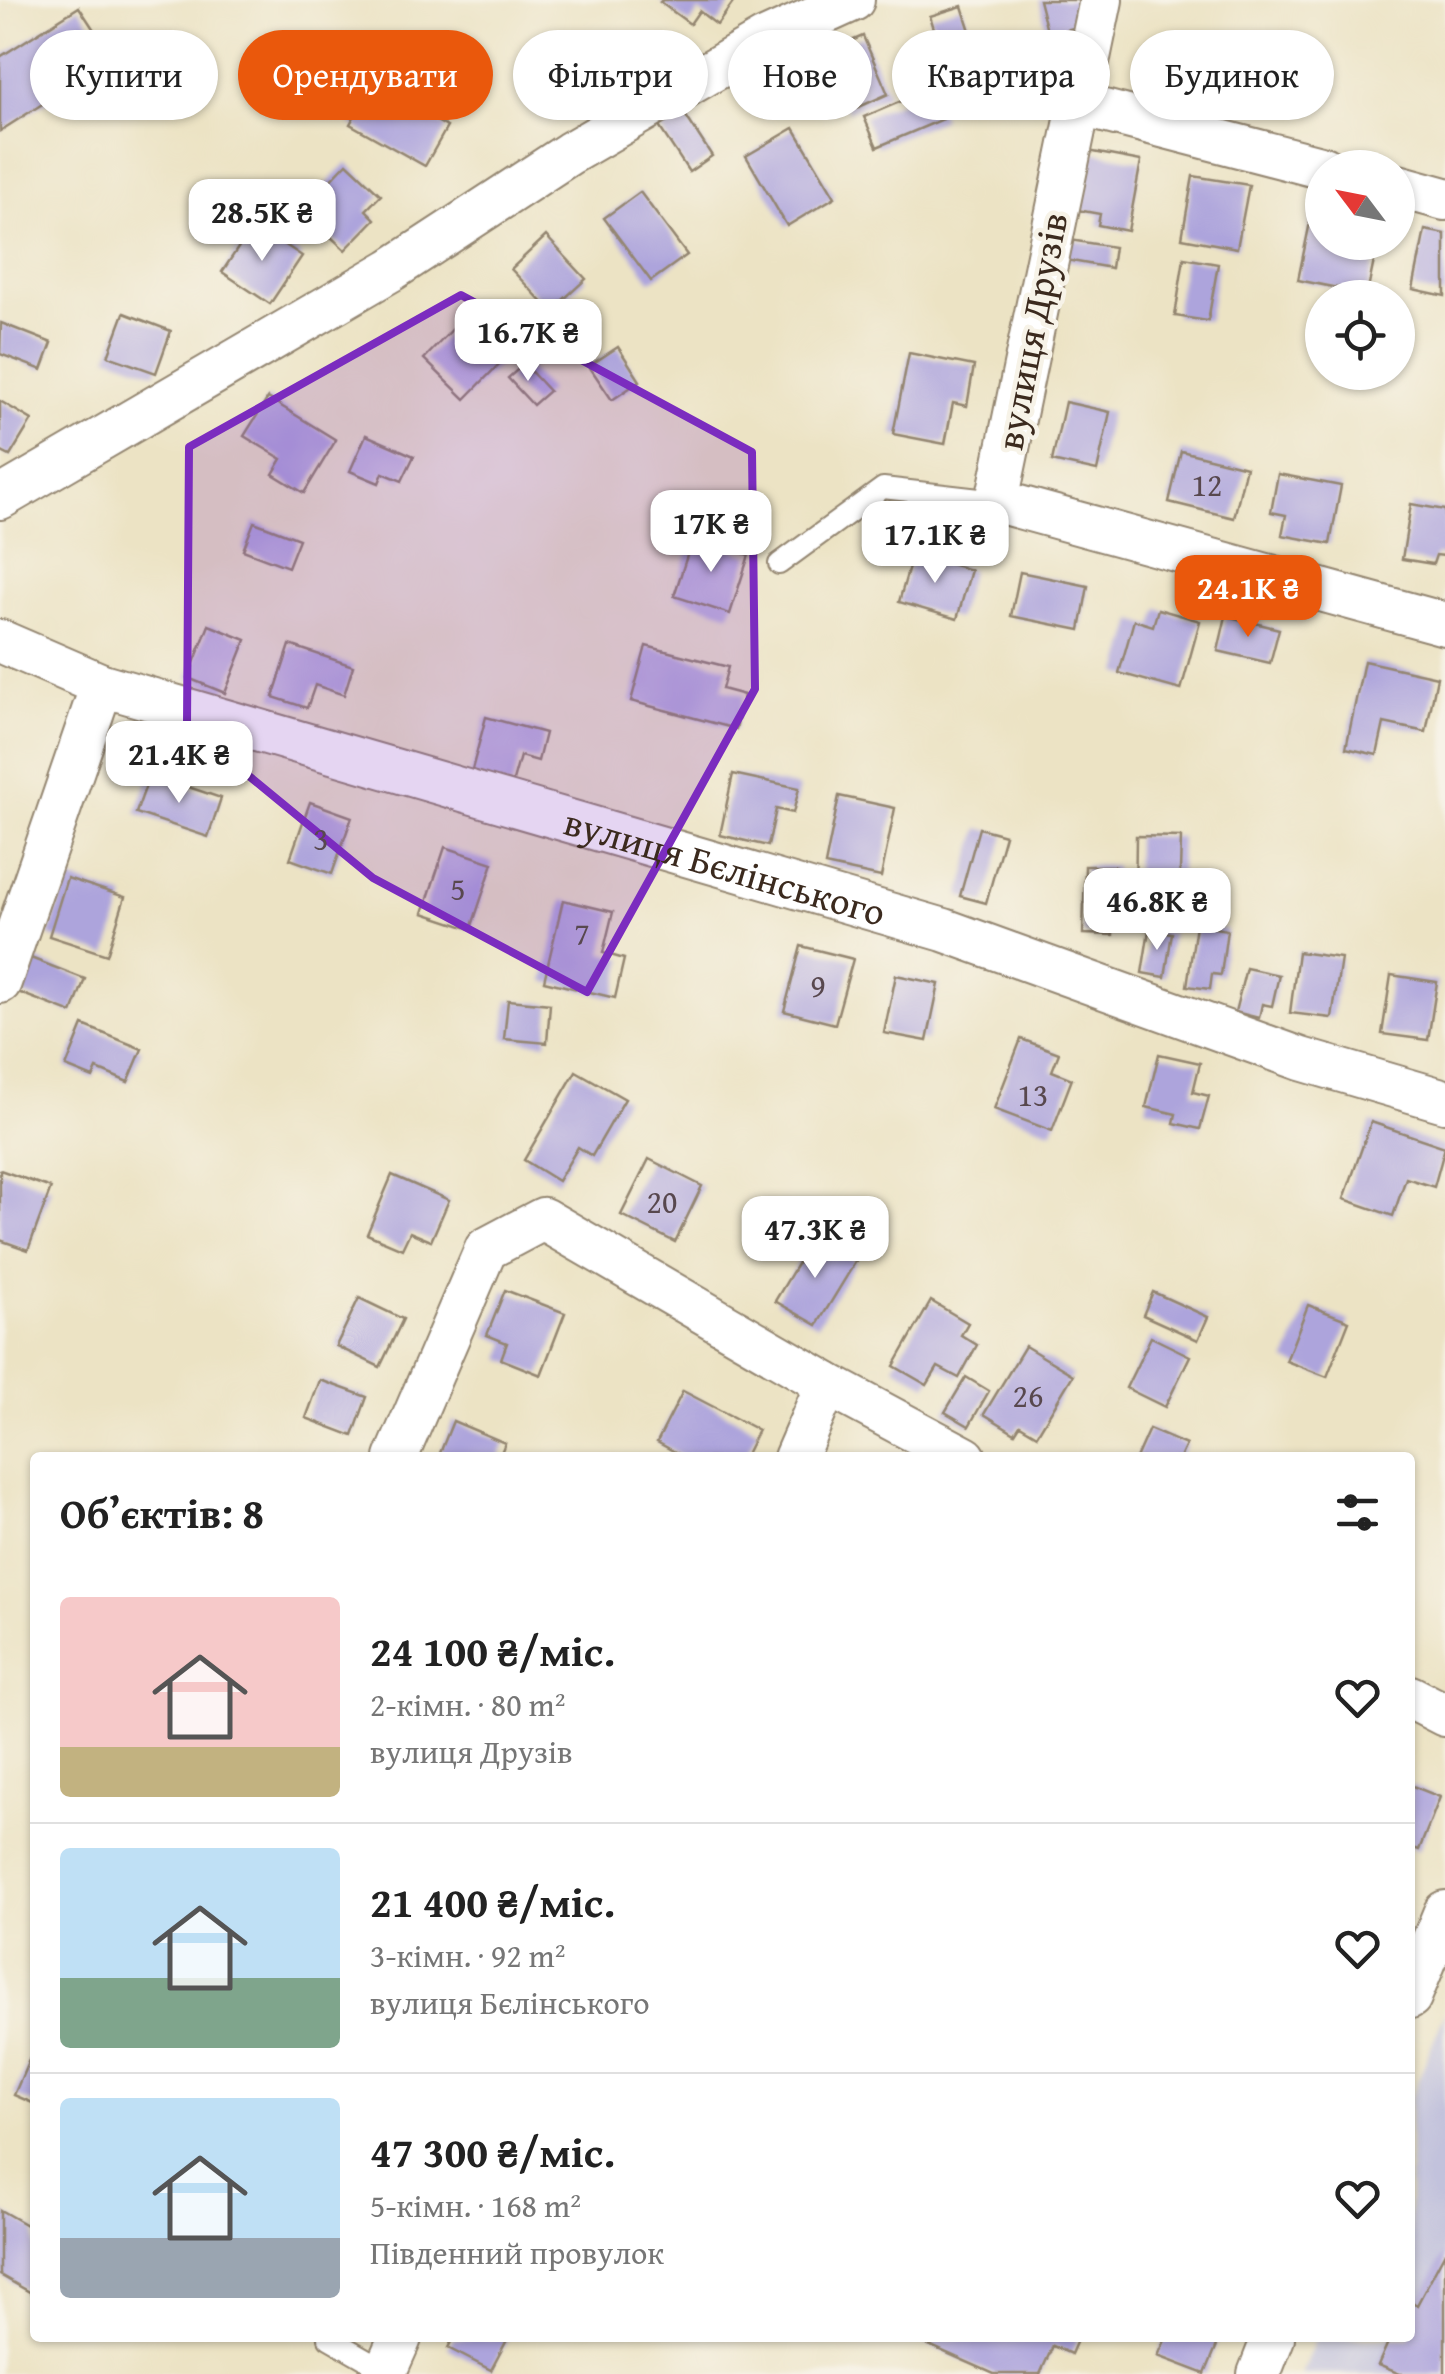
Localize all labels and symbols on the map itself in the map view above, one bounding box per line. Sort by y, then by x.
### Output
north arrow [1305,150,1415,260]
pin: 28.5K ₴ [170,179,354,264]
street label: вулиця Друзів [981,208,1081,454]
pin: 16.7K ₴ [436,299,620,384]
house number: 12 [1192,461,1222,508]
pin: 17K ₴ [641,490,781,575]
pin: 17.1K ₴ [843,501,1027,586]
pin: 24.1K ₴ [1156,555,1340,640]
pin: 21.4K ₴ [87,721,271,806]
street label: вулиця Бєлінського [558,793,892,940]
house number: 3 [313,815,329,862]
house number: 5 [450,865,466,912]
pin: 46.8K ₴ [1065,868,1249,953]
house number: 7 [574,910,590,957]
house number: 9 [810,962,826,1009]
house number: 13 [1018,1071,1048,1118]
house number: 20 [647,1178,677,1225]
pin: 47.3K ₴ [723,1196,907,1281]
house number: 26 [1013,1372,1043,1419]

